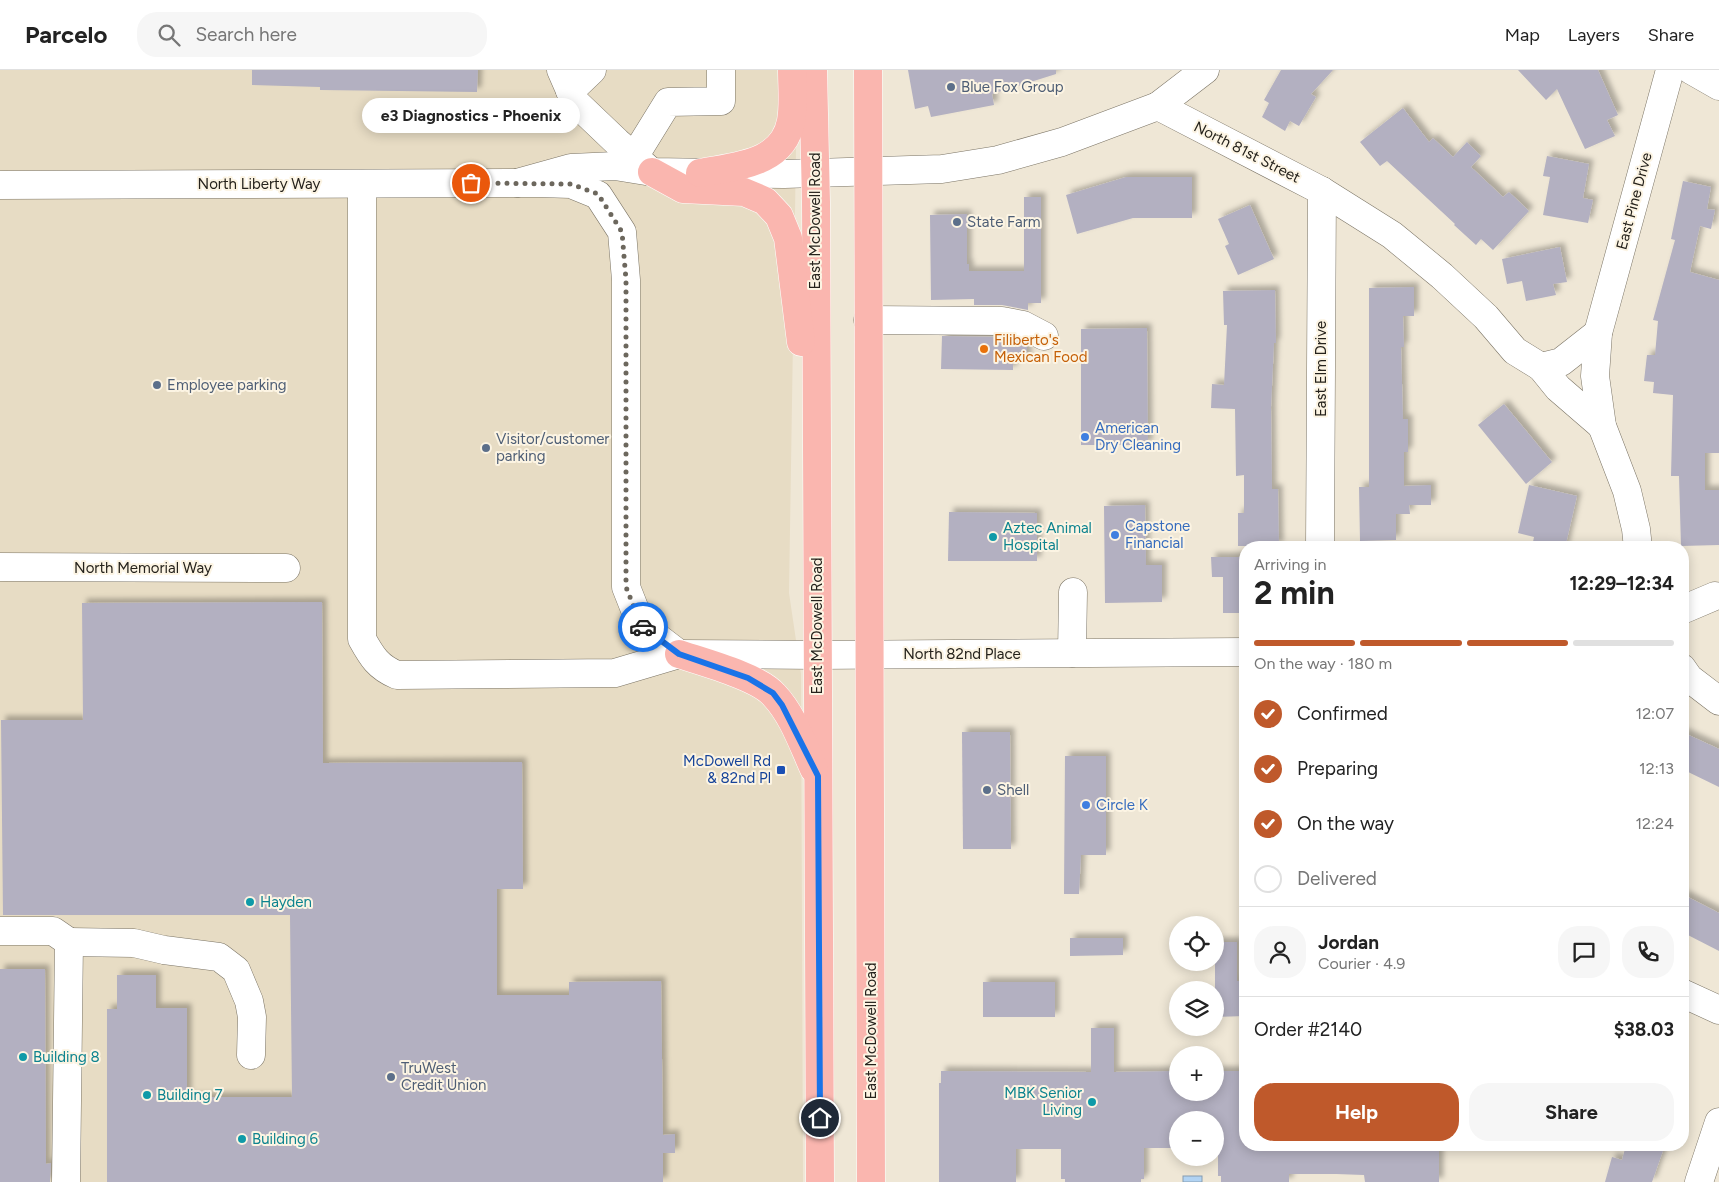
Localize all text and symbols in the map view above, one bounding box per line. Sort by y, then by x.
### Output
search box [137,12,487,57]
text: Parcelo [25,20,107,49]
icon: search [155,21,183,49]
text: Search here [195,23,297,46]
text: Map [1505,24,1540,46]
text: Layers [1568,24,1620,46]
text: Share [1648,24,1694,46]
place label: Blue Fox Group [961,78,1064,96]
marker: Blue Fox Group [945,81,957,93]
callout: e3 Diagnostics - Phoenix [362,98,580,133]
text: e3 Diagnostics - Phoenix [381,106,561,125]
street label: North 81st Street [1191,117,1303,187]
street label: East Pine Drive [1612,150,1656,252]
street label: East McDowell Road [806,152,824,290]
pin [450,162,492,204]
icon: bag [457,169,485,197]
street label: North Liberty Way [198,175,321,193]
place label: State Farm [967,213,1041,231]
marker: State Farm [951,216,963,228]
street label: East Elm Drive [1312,321,1330,417]
place label: Filiberto's Mexican Food [994,331,1088,366]
marker: Filiberto's Mexican Food [978,343,990,355]
place label: Employee parking [167,376,287,394]
marker: Employee parking [151,379,163,391]
place label: American Dry Cleaning [1095,419,1181,454]
place label: Visitor/customer parking [496,430,609,465]
marker: American Dry Cleaning [1079,431,1091,443]
marker: Visitor/customer parking [480,442,492,454]
place label: Capstone Financial [1125,517,1190,552]
place label: Aztec Animal Hospital [1003,519,1092,554]
marker: Capstone Financial [1109,529,1121,541]
marker: Aztec Animal Hospital [987,531,999,543]
text: Arriving in [1254,555,1326,574]
street label: East McDowell Road [808,557,826,695]
street label: North Memorial Way [74,559,212,577]
text: 12:29–12:34 [1569,572,1674,595]
text: 2 min [1254,574,1335,612]
courier [618,602,668,652]
icon: car [629,613,657,641]
street label: North 82nd Place [903,645,1021,663]
text: On the way · 180 m [1254,654,1392,673]
icon: check [1254,700,1282,728]
text: Confirmed [1297,702,1388,725]
text: 12:07 [1636,704,1674,723]
place label: McDowell Rd & 82nd Pl [683,752,771,787]
icon: check [1254,755,1282,783]
text: Preparing [1297,757,1378,780]
text: 12:13 [1639,759,1674,778]
marker: McDowell Rd & 82nd Pl [775,764,787,776]
place label: Shell [997,781,1029,799]
marker: Shell [981,784,993,796]
place label: Circle K [1096,796,1149,814]
marker: Circle K [1080,799,1092,811]
icon: check [1254,810,1282,838]
text: On the way [1297,812,1394,835]
text: 12:24 [1636,814,1674,833]
text: Delivered [1297,867,1377,890]
place label: Hayden [260,893,312,911]
marker: Hayden [244,896,256,908]
map controls [1169,916,1224,1166]
button: locate [1169,916,1224,971]
button: person [1254,926,1306,978]
button: chat [1558,926,1610,978]
button: phone [1622,926,1674,978]
text: Jordan [1318,931,1379,954]
text: Courier · 4.9 [1318,954,1405,973]
street label: East McDowell Road [862,962,880,1100]
button: layers [1169,981,1224,1036]
text: Order #2140 [1254,1018,1362,1041]
text: $38.03 [1614,1018,1674,1041]
button: + [1169,1046,1224,1101]
place label: Building 8 [33,1048,100,1066]
marker: Building 8 [17,1051,29,1063]
place label: TruWest Credit Union [401,1059,486,1094]
marker: TruWest Credit Union [385,1071,397,1083]
button: Help [1254,1083,1459,1141]
button: Share [1469,1083,1674,1141]
place label: MBK Senior Living [1004,1084,1082,1119]
place label: Building 7 [157,1086,223,1104]
marker: Building 7 [141,1089,153,1101]
marker: MBK Senior Living [1086,1096,1098,1108]
pin [799,1097,841,1139]
icon: home [806,1104,834,1132]
button: − [1169,1111,1224,1166]
place label: Building 6 [252,1130,318,1148]
marker: Building 6 [236,1133,248,1145]

